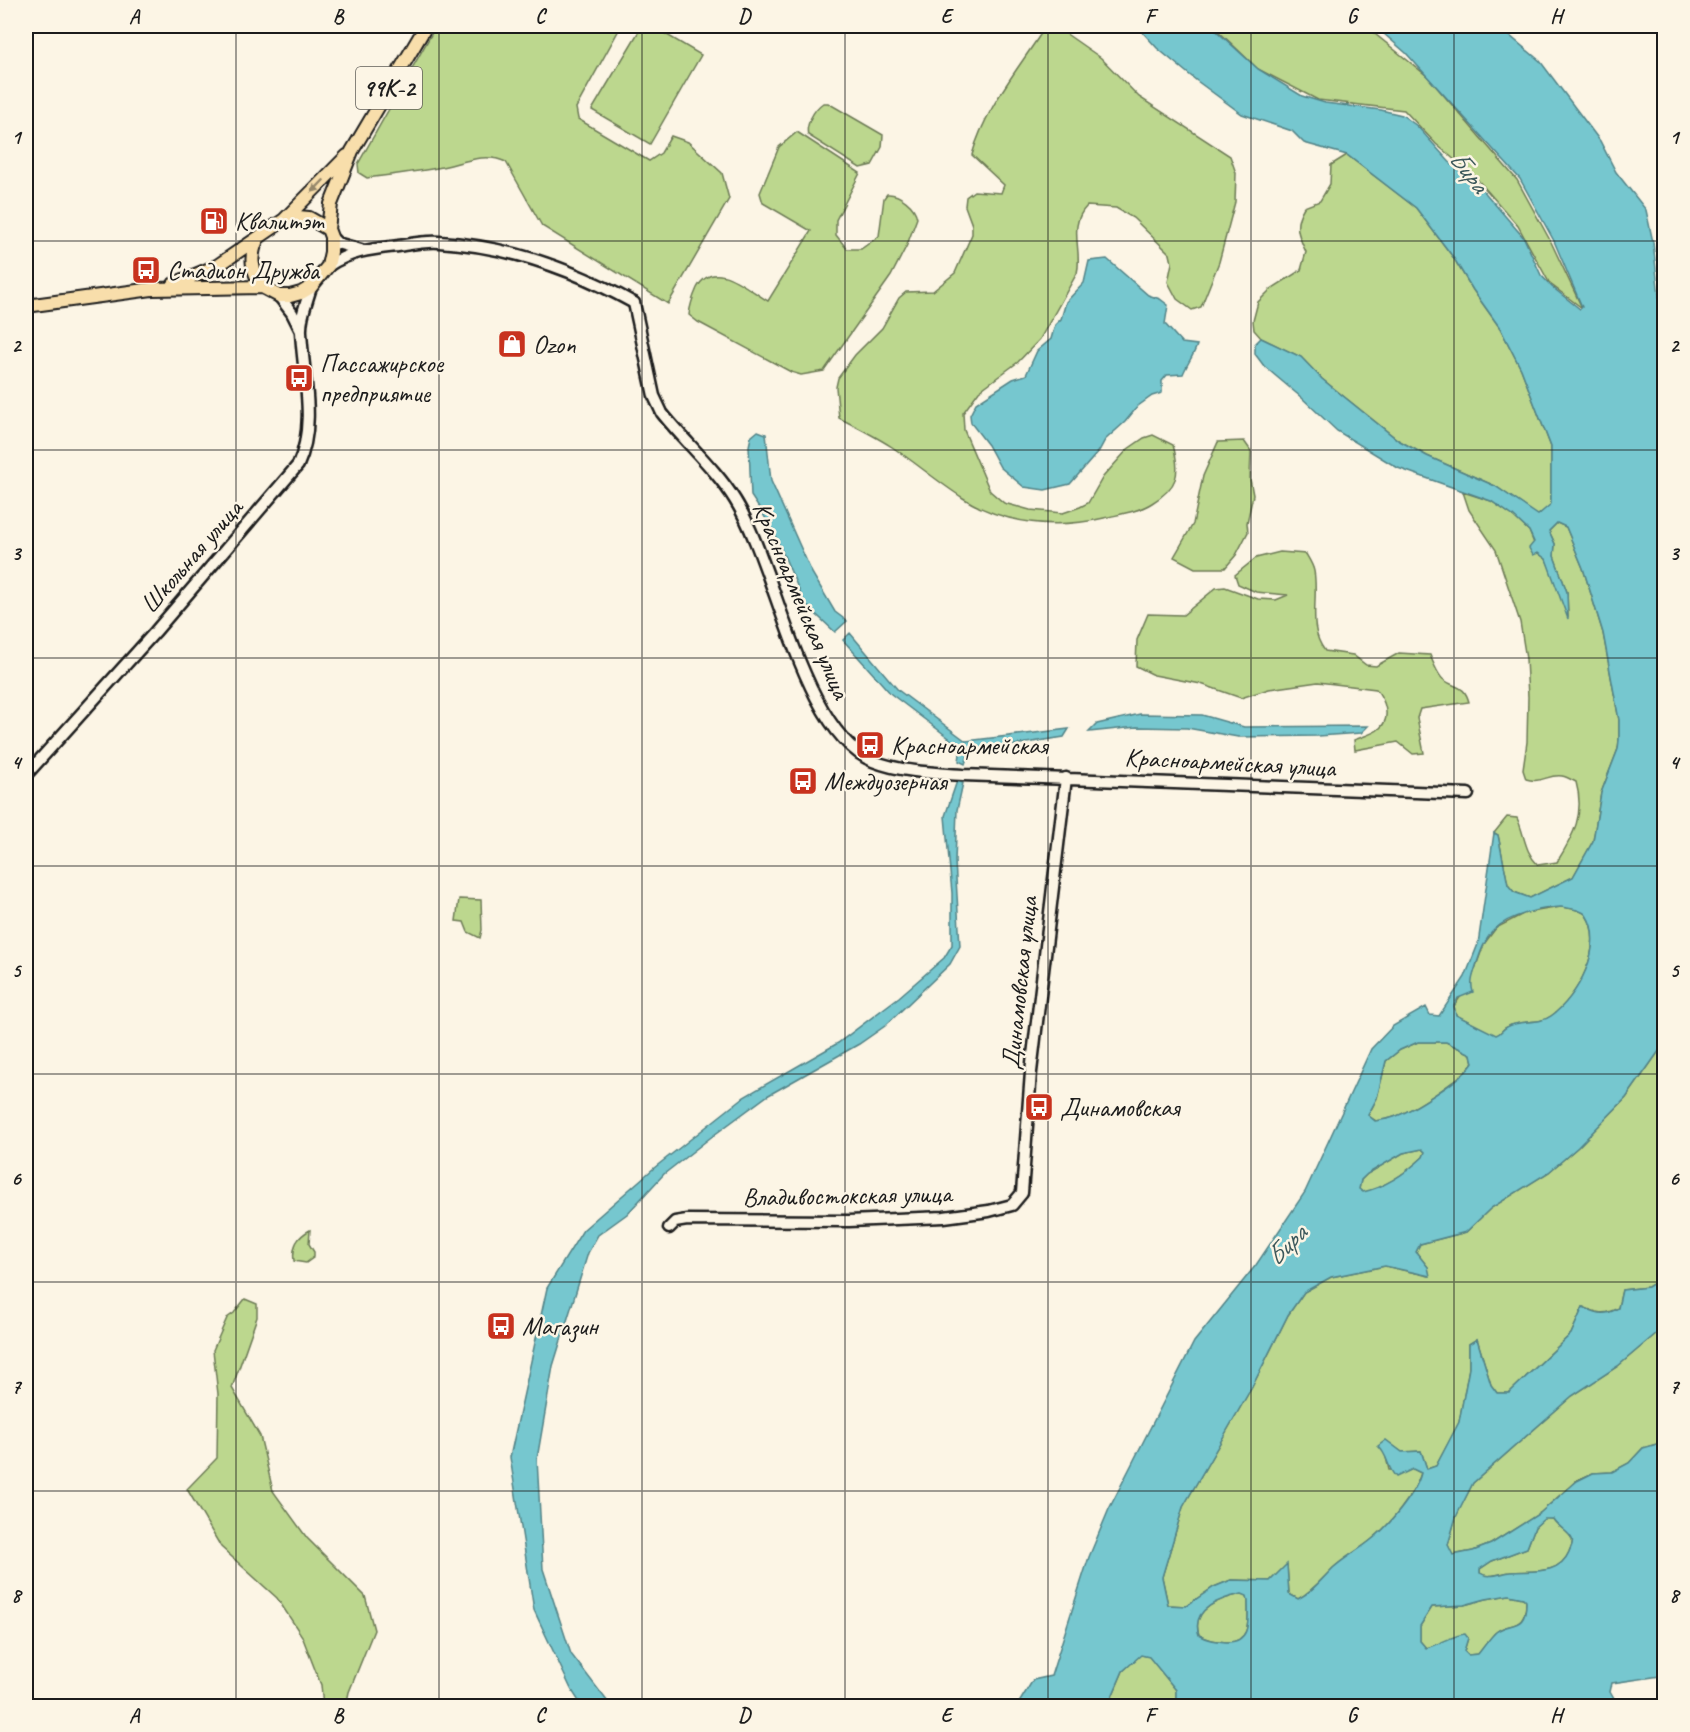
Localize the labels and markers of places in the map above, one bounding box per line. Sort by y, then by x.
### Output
fuel station icon: Квалитэт [198,205,230,237]
place label: Квалитэт [235,205,325,238]
bus stop icon: Стадион Дружба [130,254,162,286]
place label: Стадион Дружба [167,254,321,287]
shop icon: Ozon [496,328,528,360]
place label: Ozon [533,328,576,361]
place label: Пассажирское предприятие [320,347,444,410]
bus stop icon: Пассажирское предприятие [283,362,315,394]
bus stop icon: Красноармейская [854,729,886,761]
place label: Красноармейская [891,729,1049,762]
bus stop icon: Междуозерная [787,765,819,797]
place label: Междуозерная [824,765,949,798]
bus stop icon: Динамовская [1023,1091,1055,1123]
place label: Динамовская [1060,1091,1181,1124]
bus stop icon: Магазин [485,1310,517,1342]
place label: Магазин [522,1310,600,1343]

